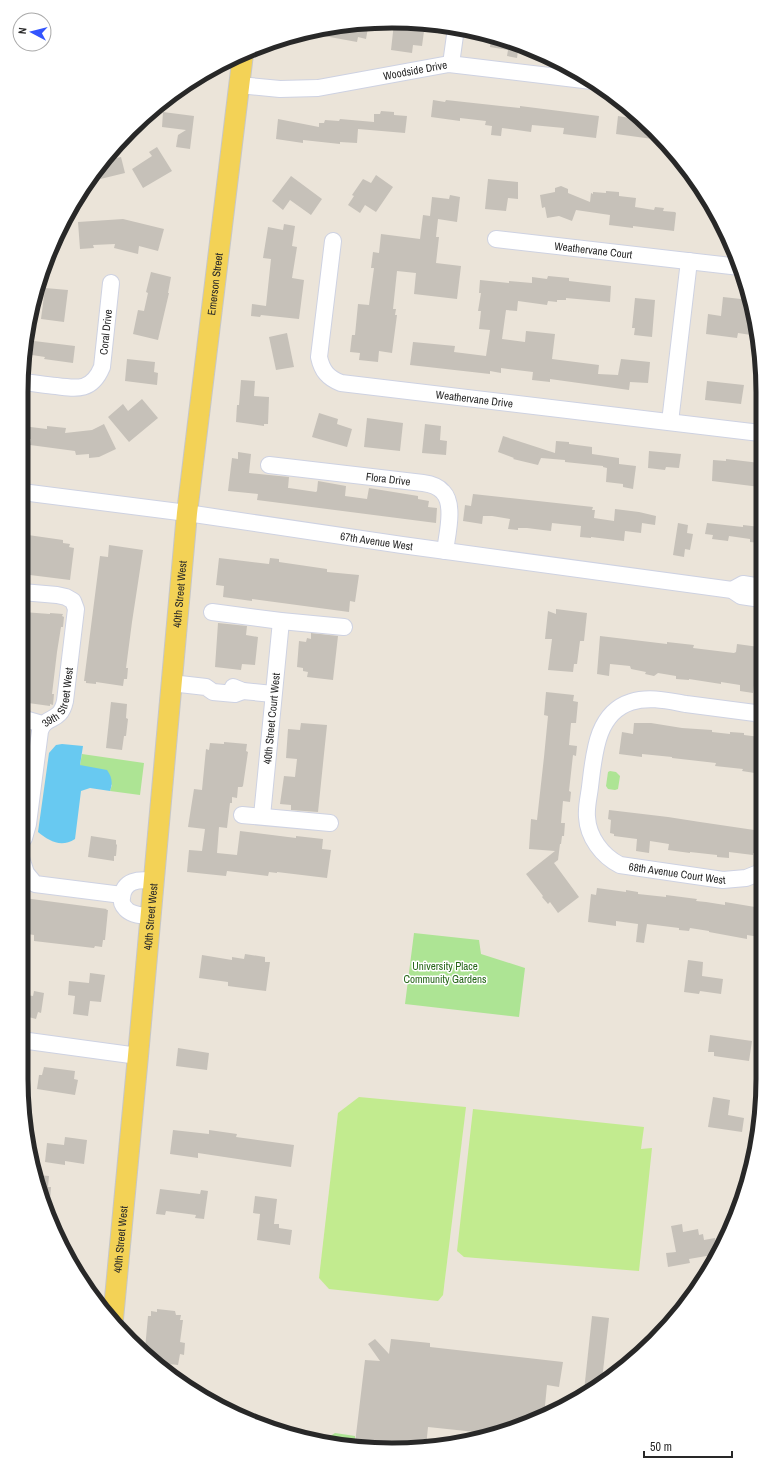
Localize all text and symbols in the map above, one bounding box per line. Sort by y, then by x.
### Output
north arrow [12,12,52,52]
text: N [15,27,29,35]
street label: Woodside Drive [382,57,448,83]
street label: Weathervane Court [554,239,634,262]
street label: Emerson Street [204,252,226,316]
street label: Coral Drive [96,309,115,356]
street label: Weathervane Drive [435,387,514,410]
street label: Flora Drive [365,469,411,488]
street label: 67th Avenue West [339,529,414,553]
street label: 40th Street West [170,559,190,628]
street label: 39th Street West [39,666,76,730]
street label: 40th Street Court West [260,672,283,765]
street label: 68th Avenue Court West [628,859,727,887]
street label: 40th Street West [141,882,161,951]
park label: University Place Community Gardens [403,959,487,986]
street label: 40th Street West [110,1205,131,1273]
scale bar [644,1433,732,1459]
text: 50 m [650,1439,672,1455]

